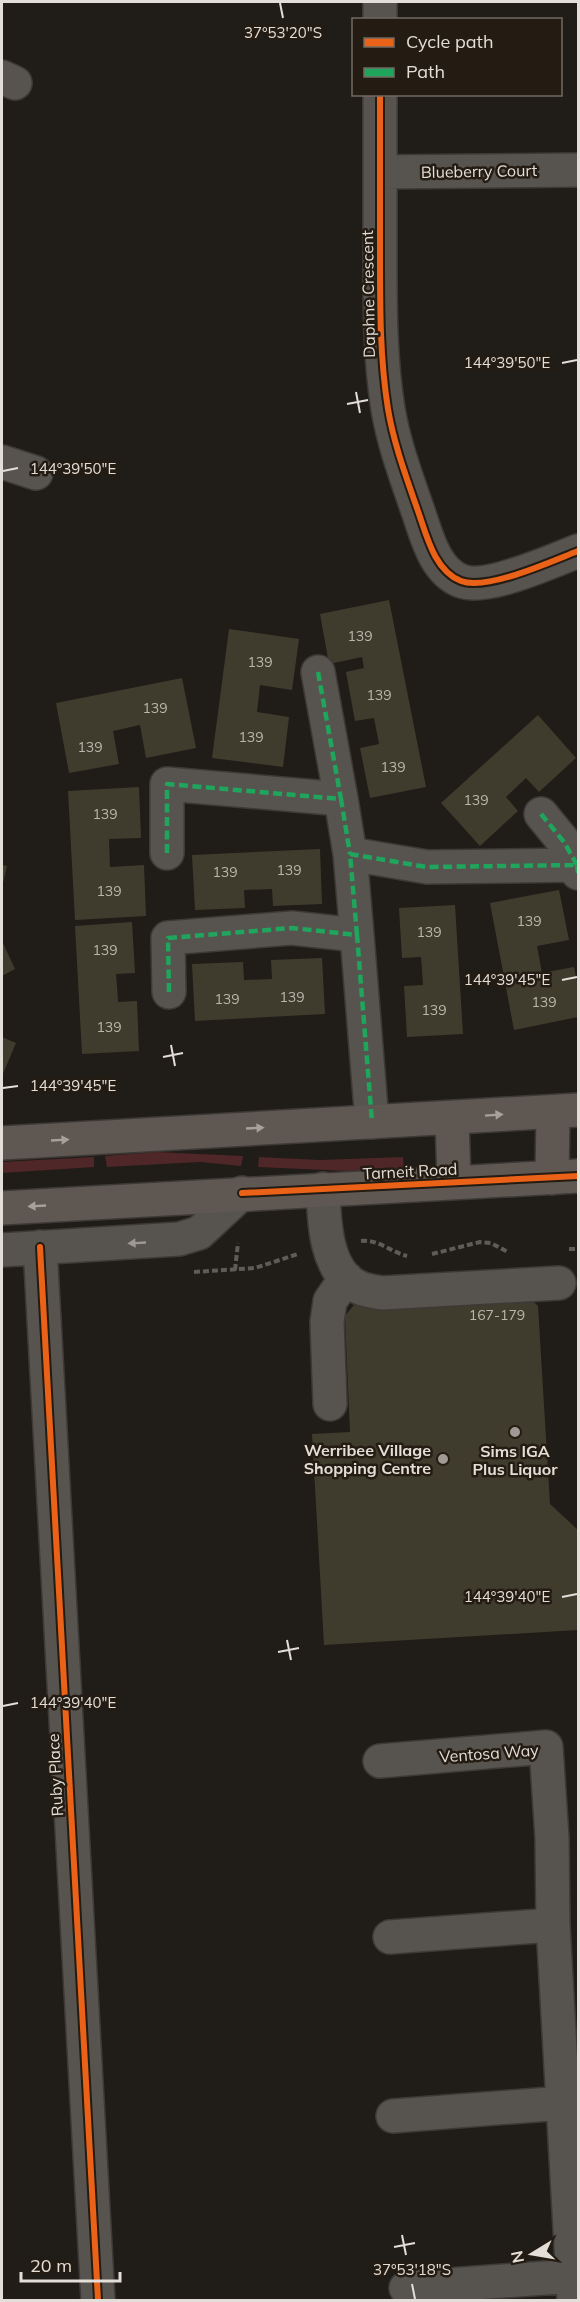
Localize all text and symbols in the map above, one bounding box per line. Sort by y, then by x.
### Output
legend [352,18,562,96]
text: 37°53'20"S [244,23,322,42]
text: Cycle path [406,30,493,53]
text: Path [406,60,445,83]
street label: Blueberry Court [421,160,538,182]
street label: Daphne Crescent [357,230,379,358]
text: 144°39'50"E [464,353,550,372]
text: 144°39'50"E [30,459,116,478]
house number: 139 [347,627,373,645]
house number: 139 [247,653,273,671]
house number: 139 [366,686,392,704]
house number: 139 [142,699,168,717]
house number: 139 [238,728,264,746]
house number: 139 [77,738,103,756]
house number: 139 [380,758,406,776]
house number: 139 [463,791,489,809]
house number: 139 [92,805,118,823]
house number: 139 [276,861,302,879]
house number: 139 [212,863,238,881]
house number: 139 [96,882,122,900]
house number: 139 [516,912,542,930]
house number: 139 [416,923,442,941]
house number: 139 [92,941,118,959]
text: 144°39'45"E [464,970,550,989]
house number: 139 [279,988,305,1006]
house number: 139 [214,990,240,1008]
house number: 139 [531,993,557,1011]
house number: 139 [421,1001,447,1019]
house number: 139 [96,1018,122,1036]
text: 144°39'45"E [30,1076,116,1095]
one-way arrow [484,1111,503,1120]
one-way arrow [245,1124,264,1133]
one-way arrow [50,1135,69,1144]
street label: Tarneit Road [362,1159,458,1183]
one-way arrow [28,1201,47,1210]
one-way arrow [128,1238,147,1247]
house number: 167-179 [469,1306,525,1324]
marker: Sims IGA Plus Liquor [508,1425,522,1439]
place label: Werribee Village Shopping Centre [304,1440,431,1478]
place label: Sims IGA Plus Liquor [472,1441,558,1479]
marker: Werribee Village Shopping Centre [436,1452,450,1466]
text: 144°39'40"E [464,1587,550,1606]
text: 144°39'40"E [30,1693,116,1712]
street label: Ruby Place [43,1733,67,1817]
street label: Ventosa Way [439,1740,540,1766]
north arrow [502,2224,562,2284]
scale bar [21,2245,120,2283]
text: N [506,2249,528,2265]
text: 20 m [30,2254,72,2277]
text: 37°53'18"S [373,2260,451,2279]

